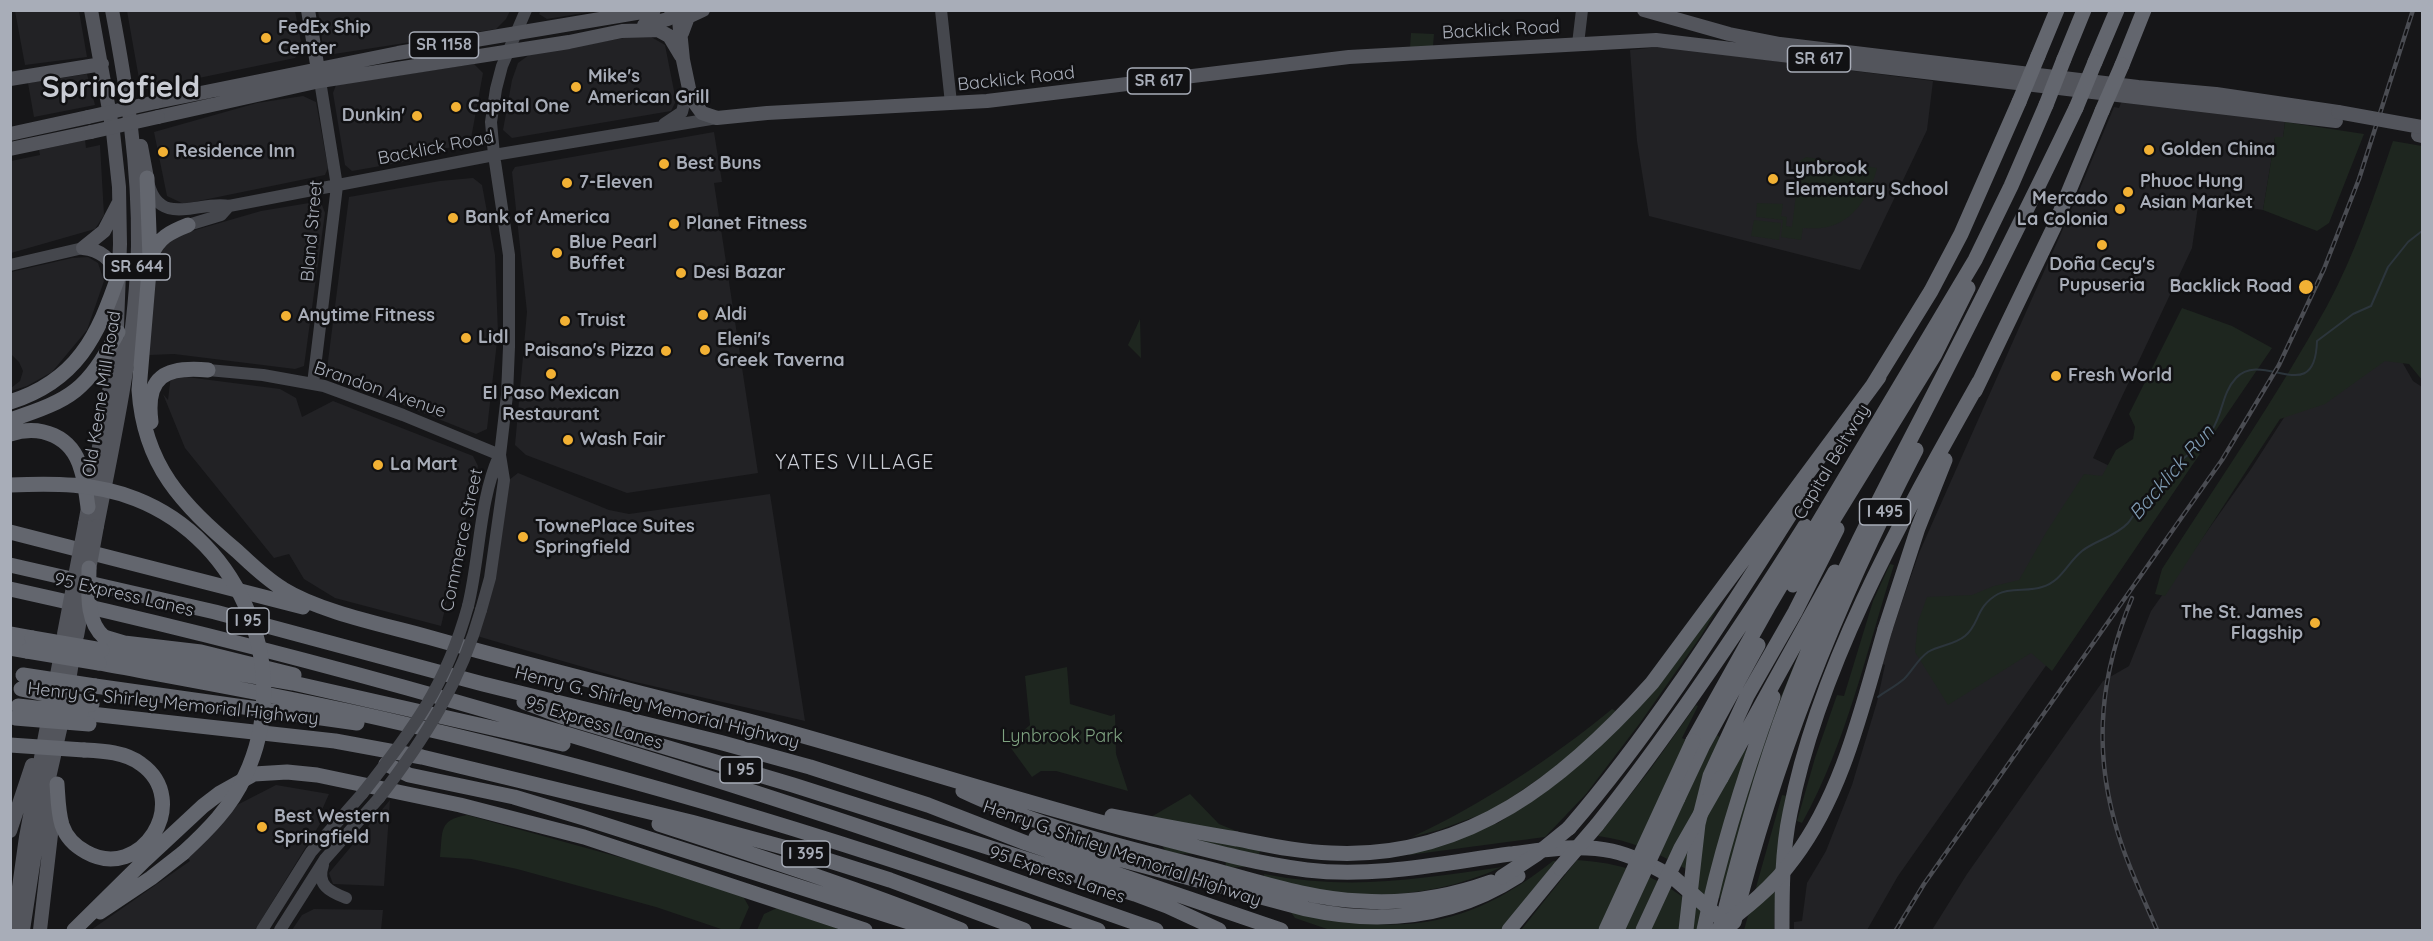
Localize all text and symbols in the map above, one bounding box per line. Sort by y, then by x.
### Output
street label: Backlick Road [1442,16,1560,44]
place label: FedEx Ship Center [278,17,371,60]
marker: FedEx Ship Center [259,31,273,45]
road number: SR 1158 [410,32,478,58]
road number: SR 617 [1788,46,1850,72]
street label: Backlick Road [956,62,1076,96]
place label: Mike's American Grill [588,66,710,109]
road number: SR 617 [1128,68,1190,94]
district label: Springfield [42,70,200,106]
marker: Mike's American Grill [569,80,583,94]
place label: Capital One [468,96,570,118]
marker: Capital One [449,100,463,114]
place label: Dunkin' [342,105,405,127]
marker: Dunkin' [410,109,424,123]
street label: Backlick Road [376,126,496,170]
place label: Golden China [2161,139,2275,161]
place label: Residence Inn [175,141,295,163]
marker: Golden China [2142,143,2156,157]
marker: Residence Inn [156,145,170,159]
place label: Best Buns [676,153,761,175]
marker: Best Buns [657,157,671,171]
place label: Lynbrook Elementary School [1785,158,1949,201]
place label: Phuoc Hung Asian Market [2140,171,2253,213]
place label: 7-Eleven [579,172,653,194]
marker: Lynbrook Elementary School [1766,172,1780,186]
marker: 7-Eleven [560,176,574,190]
street label: Bland Street [297,179,327,283]
marker: Phuoc Hung Asian Market [2121,185,2135,199]
place label: Mercado La Colonia [2017,188,2108,230]
marker: Mercado La Colonia [2113,202,2127,216]
place label: Bank of America [465,207,610,229]
marker: Bank of America [446,211,460,225]
place label: Planet Fitness [686,213,807,235]
marker: Planet Fitness [667,217,681,231]
place label: Blue Pearl Buffet [569,232,657,274]
marker: Doña Cecy's Pupuseria [2095,238,2109,252]
marker: Blue Pearl Buffet [550,246,564,260]
road number: SR 644 [104,254,170,280]
place label: Doña Cecy's Pupuseria [2049,254,2155,296]
place label: Desi Bazar [693,262,786,284]
marker: Desi Bazar [674,266,688,280]
place label: Backlick Road [2170,276,2292,298]
marker: Backlick Road [2297,278,2315,296]
place label: Aldi [715,304,747,326]
place label: Anytime Fitness [298,305,435,327]
marker: Aldi [696,308,710,322]
street label: Old Keene Mill Road [78,309,126,479]
marker: Anytime Fitness [279,309,293,323]
place label: Truist [577,310,626,332]
marker: Truist [558,314,572,328]
place label: Lidl [478,327,509,349]
place label: Eleni's Greek Taverna [717,329,845,372]
marker: Lidl [459,331,473,345]
place label: Paisano's Pizza [524,340,654,362]
marker: Eleni's Greek Taverna [698,343,712,357]
marker: Paisano's Pizza [659,344,673,358]
street label: Brandon Avenue [311,357,449,423]
place label: Fresh World [2068,365,2172,387]
marker: El Paso Mexican Restaurant [544,367,558,381]
marker: Fresh World [2049,369,2063,383]
place label: El Paso Mexican Restaurant [483,383,619,426]
street label: Capital Beltway [1789,400,1875,524]
water label: Backlick Run [2124,421,2220,525]
place label: Wash Fair [580,429,665,451]
marker: Wash Fair [561,433,575,447]
district label: YATES VILLAGE [775,451,935,475]
place label: La Mart [390,454,458,476]
marker: La Mart [371,458,385,472]
street label: Commerce Street [436,466,488,614]
road number: I 495 [1860,499,1910,525]
place label: TownePlace Suites Springfield [535,516,695,558]
marker: TownePlace Suites Springfield [516,530,530,544]
street label: 95 Express Lanes [52,568,196,622]
place label: The St. James Flagship [2181,602,2303,644]
road number: I 95 [227,608,269,634]
marker: The St. James Flagship [2308,616,2322,630]
street label: Henry G. Shirley Memorial Highway [512,662,802,754]
street label: Henry G. Shirley Memorial Highway [26,678,320,730]
street label: 95 Express Lanes [523,692,665,754]
park label: Lynbrook Park [1001,726,1123,748]
road number: I 95 [720,757,762,783]
street label: Henry G. Shirley Memorial Highway [980,796,1264,912]
place label: Best Western Springfield [274,806,390,848]
marker: Best Western Springfield [255,820,269,834]
road number: I 395 [782,841,830,867]
street label: 95 Express Lanes [986,842,1128,908]

